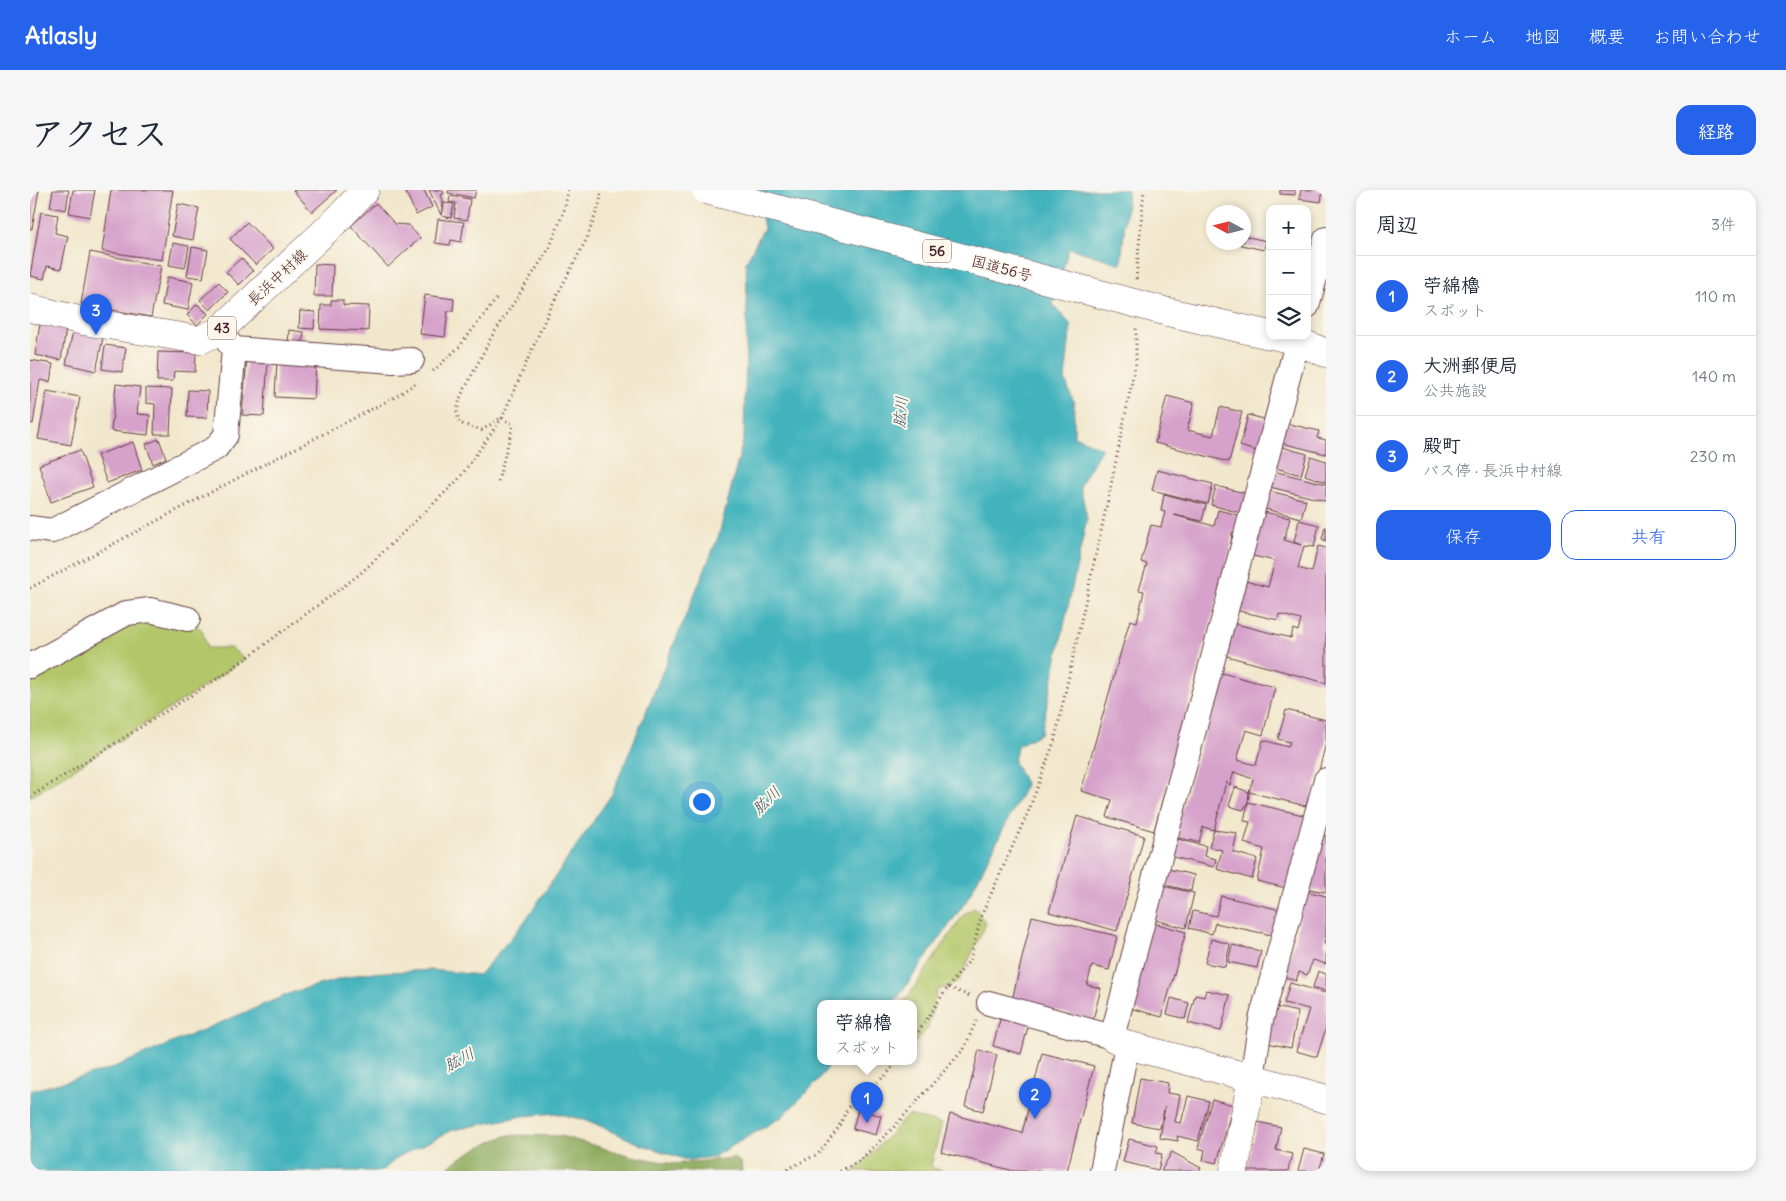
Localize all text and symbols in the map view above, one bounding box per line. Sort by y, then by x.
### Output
text: Atlasly [25,20,97,50]
text: ホーム [1444,25,1497,48]
text: 地図 [1525,25,1561,48]
text: 概要 [1589,25,1625,48]
text: お問い合わせ [1653,25,1761,48]
button: 経路 [1676,105,1756,155]
text: アクセス [30,111,168,155]
north arrow [1206,205,1251,250]
map controls [1266,205,1311,340]
button: + [1266,205,1311,250]
text: 周辺 [1376,211,1418,238]
text: 3件 [1711,214,1736,234]
road number: 56 [923,239,951,262]
street label: 長浜中村線 [243,244,311,310]
button: − [1266,250,1311,295]
street label: 国道56号 [969,251,1035,285]
text: 苧綿櫓 [1423,273,1480,297]
text: 1 [1389,286,1395,306]
text: 110 m [1695,286,1736,306]
pin: 3 [80,294,112,335]
button: layers [1266,295,1311,340]
text: スポット [1423,300,1487,320]
road number: 43 [208,316,236,340]
text: 大洲郵便局 [1423,353,1518,377]
text: 2 [1388,366,1396,386]
text: 140 m [1692,366,1736,386]
text: 公共施設 [1423,380,1487,400]
water label: 肱川 [889,395,911,429]
text: 殿町 [1423,433,1461,457]
text: 3 [1387,446,1397,466]
text: 230 m [1690,446,1736,466]
text: バス停 · 長浜中村線 [1423,460,1562,480]
button: 保存 [1376,510,1551,560]
button: 共有 [1561,510,1736,560]
water label: 肱川 [748,782,784,818]
your location [689,789,715,815]
popup [817,1000,917,1065]
text: 苧綿櫓 [835,1010,892,1034]
text: スポット [835,1037,899,1057]
water label: 肱川 [440,1043,478,1075]
pin: 2 [1019,1078,1051,1119]
pin: 1 [851,1082,883,1123]

